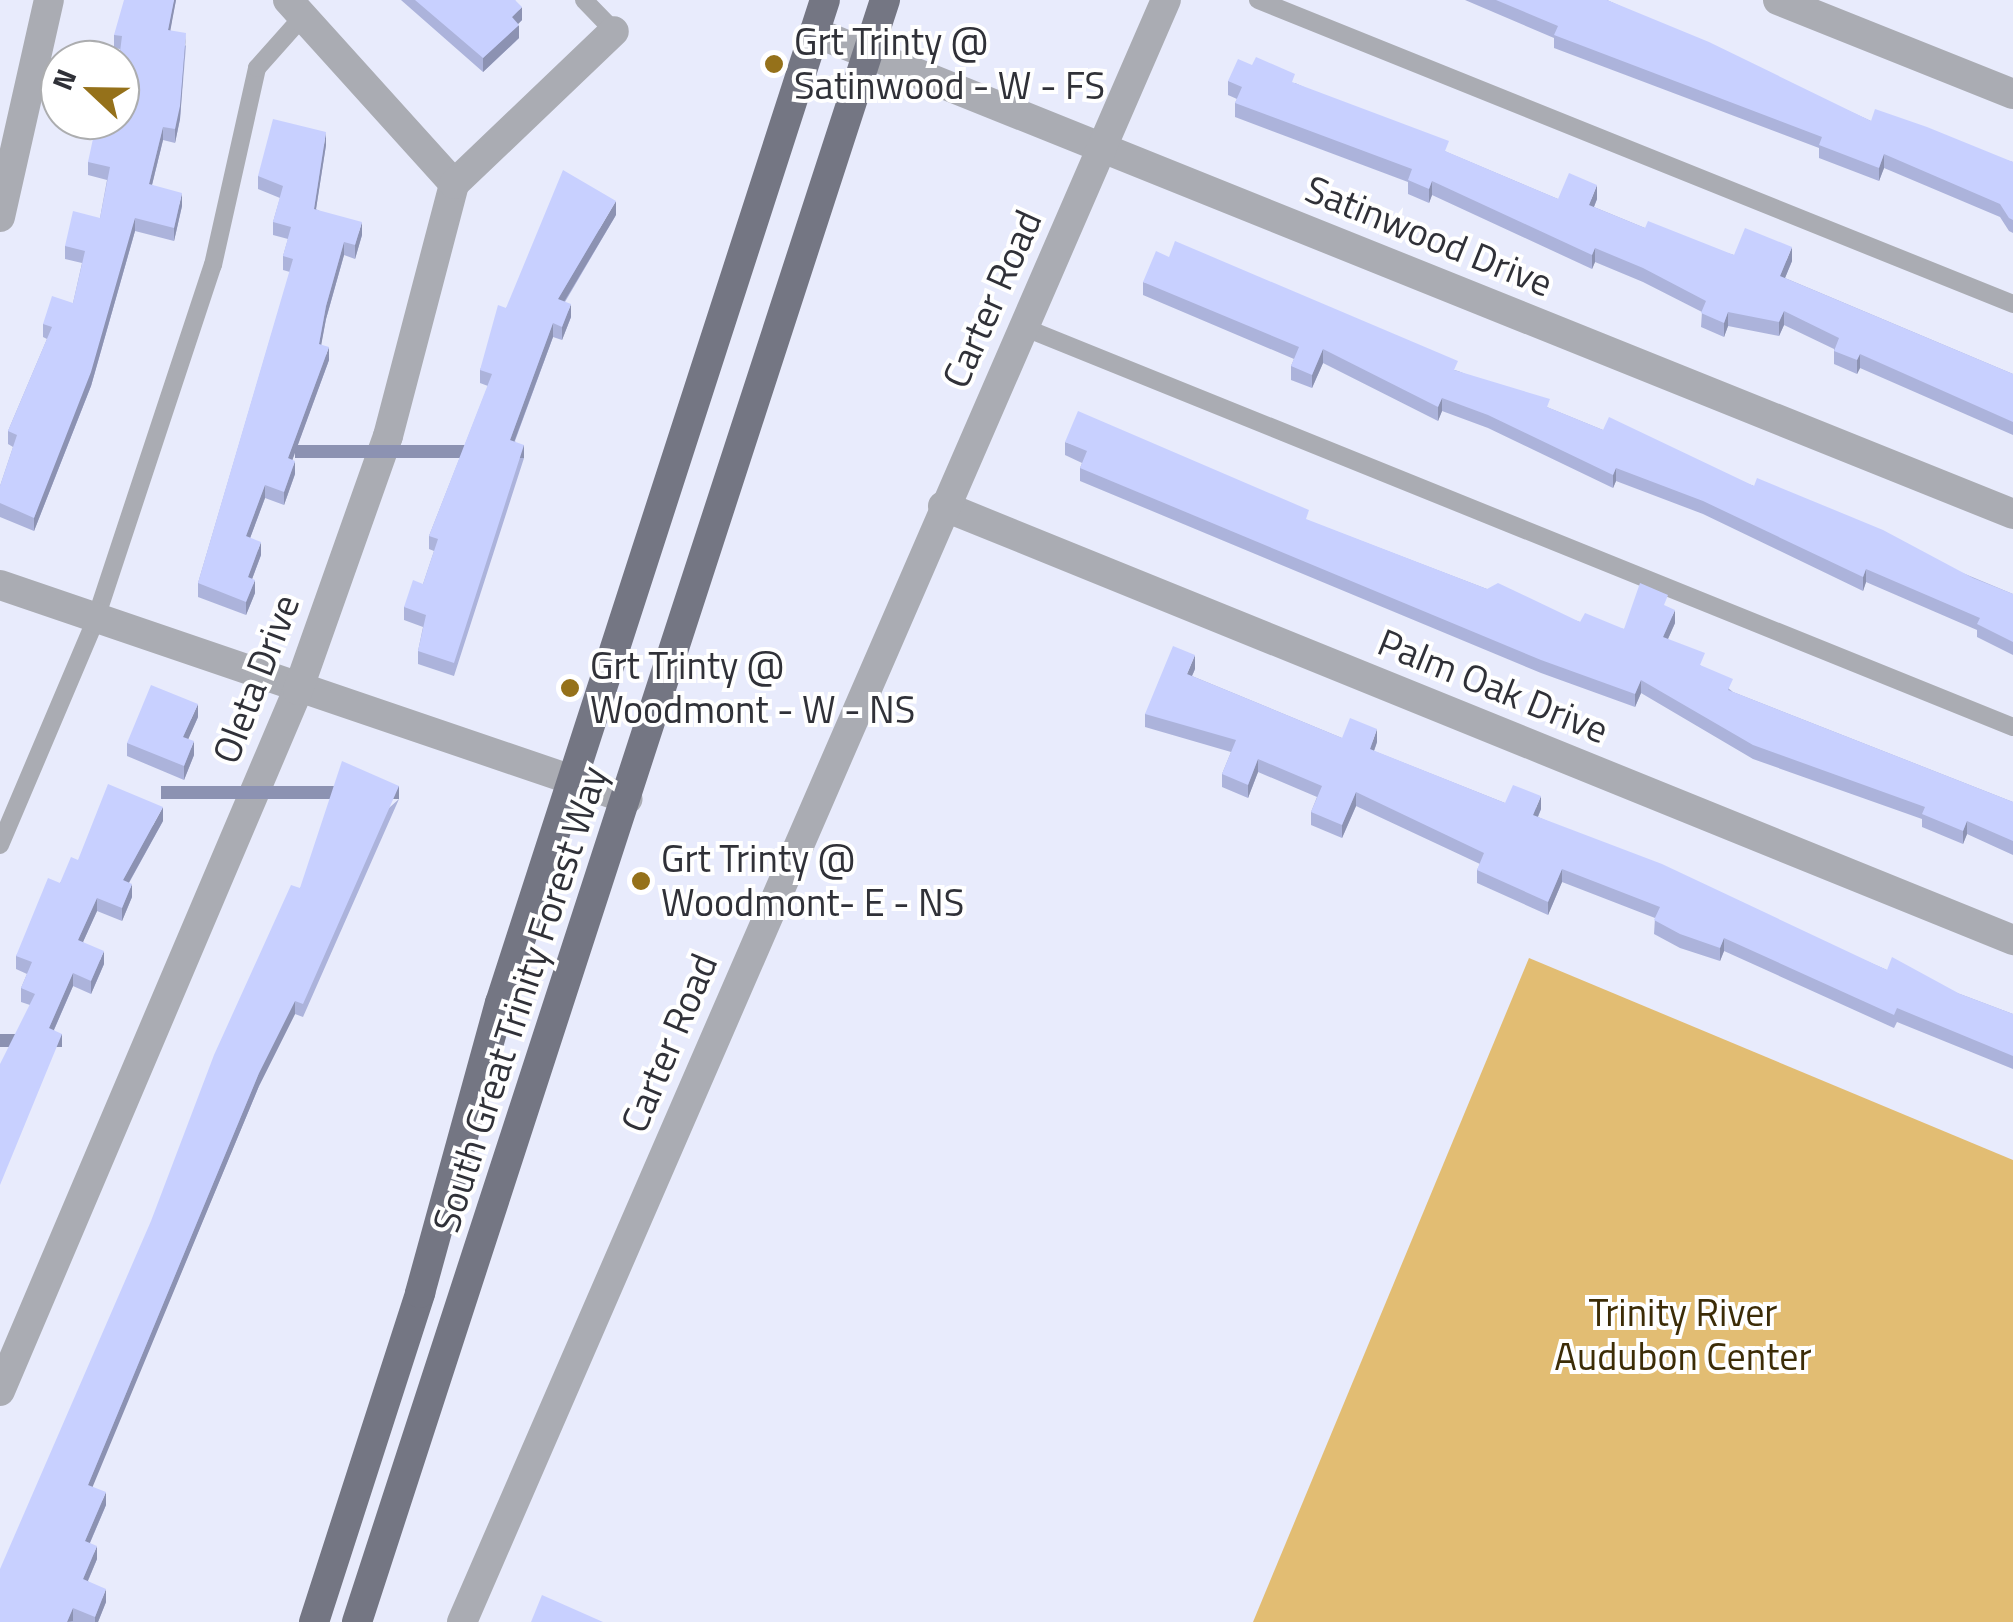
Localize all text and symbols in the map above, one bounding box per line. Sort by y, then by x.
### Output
place label: Grt Trinty @ Satinwood - W - FS [794,19,1105,108]
north arrow [40,40,140,140]
marker: Grt Trinty @ Satinwood - W - FS [763,53,785,75]
text: N [40,62,87,96]
street label: Satinwood Drive [1299,166,1559,306]
street label: Carter Road [933,203,1051,395]
street label: Oleta Drive [203,588,309,770]
street label: Palm Oak Drive [1371,619,1615,753]
place label: Grt Trinty @ Woodmont - W - NS [590,643,915,732]
marker: Grt Trinty @ Woodmont - W - NS [559,677,581,699]
street label: South Great Trinity Forest Way [423,760,617,1238]
place label: Grt Trinty @ Woodmont- E - NS [661,836,964,926]
marker: Grt Trinty @ Woodmont- E - NS [630,870,652,892]
street label: Carter Road [611,947,727,1139]
park label: Trinity River Audubon Center [1554,1290,1812,1380]

